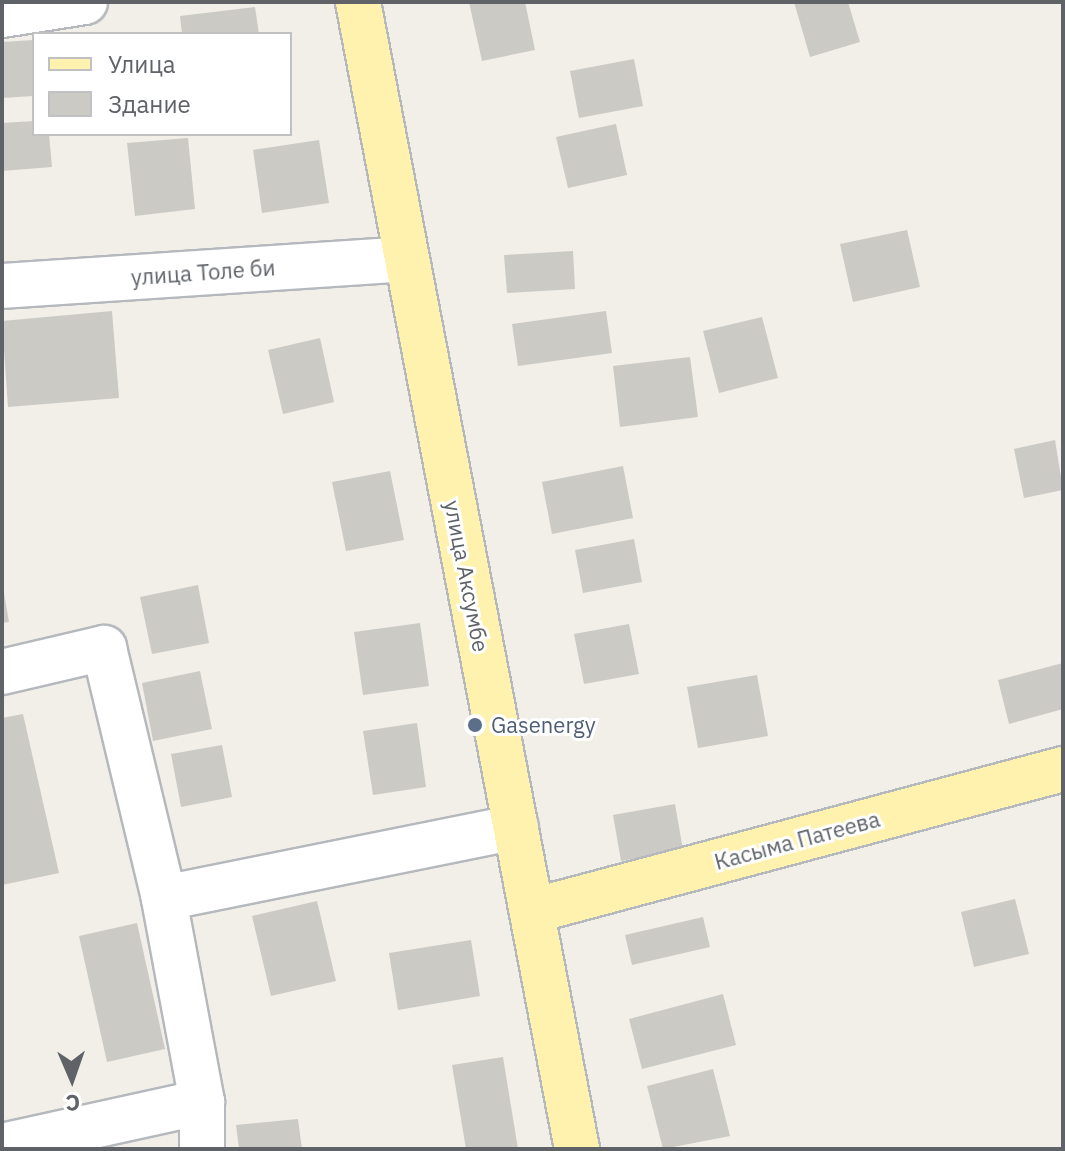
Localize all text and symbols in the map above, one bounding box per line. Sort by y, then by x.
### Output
legend [32,32,292,136]
text: Улица [108,48,176,80]
text: Здание [108,88,191,120]
street label: улица Толе би [130,254,276,290]
street label: улица Аксумбе [439,498,495,654]
place label: Gasenergy [491,712,596,738]
marker: Gasenergy [466,716,484,734]
street label: Касыма Патеева [711,805,883,875]
north arrow [32,1039,112,1119]
text: С [65,1089,81,1118]

